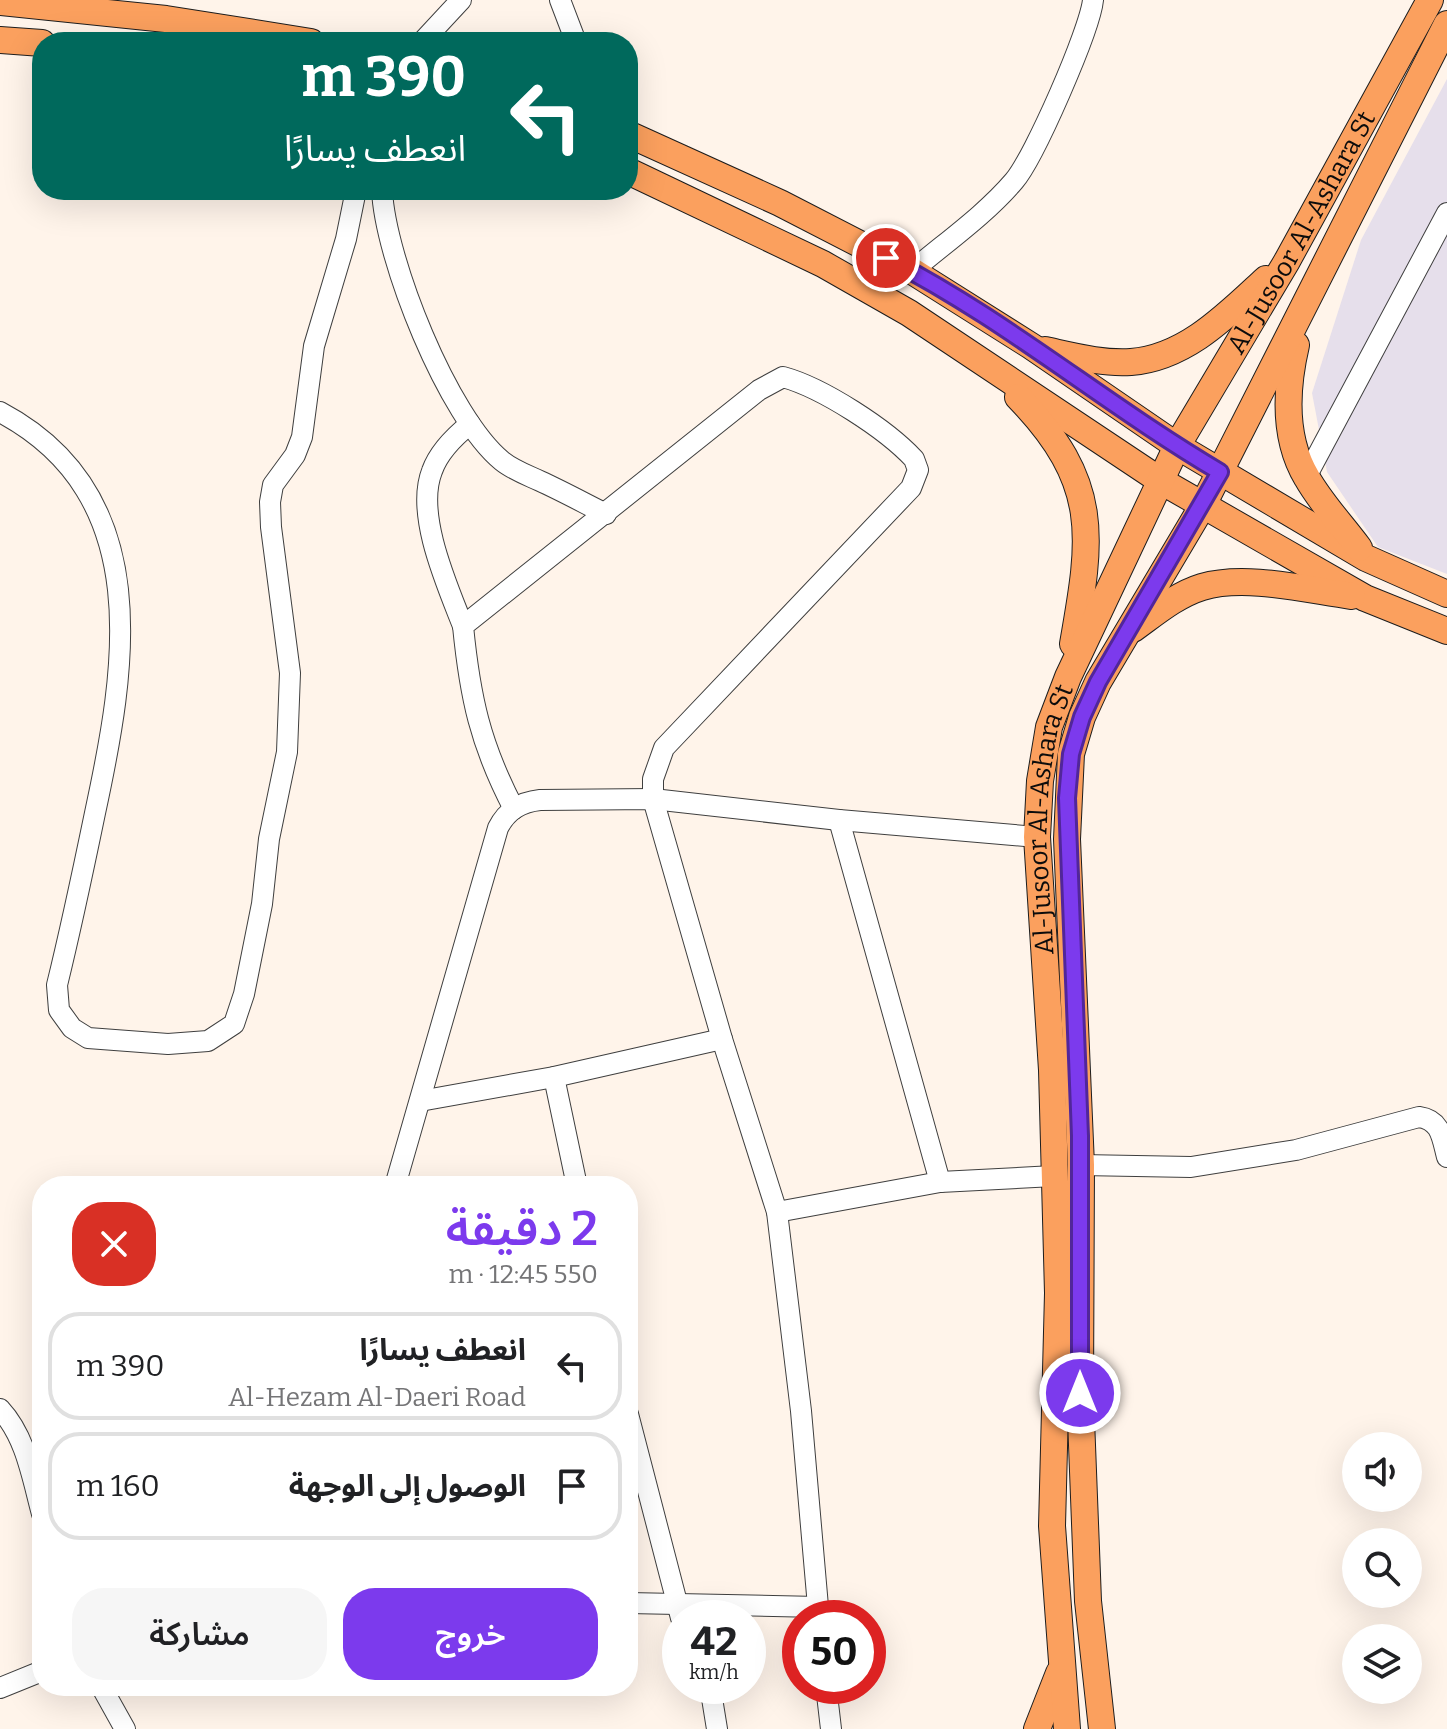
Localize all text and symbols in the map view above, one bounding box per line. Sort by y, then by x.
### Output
text: 390 m [302,44,466,111]
icon: left [494,64,598,168]
street label: Al-Jusoor Al-Ashara St [1221,106,1382,359]
text: انعطف يسارًا [284,127,466,171]
pin [852,224,920,292]
icon: arrive [864,236,908,280]
street label: Al-Jusoor Al-Ashara St [1022,679,1080,956]
text: 2 دقيقة [446,1200,598,1258]
button: close [72,1202,156,1286]
text: 550 m · 12:45 [448,1259,598,1290]
text: انعطف يسارًا [359,1332,526,1368]
icon: left [550,1344,594,1388]
text: 390 m [76,1348,165,1384]
position arrow [1038,1351,1122,1435]
text: Al-Hezam Al-Daeri Road [228,1382,526,1413]
map controls [1342,1432,1422,1704]
button: sound [1342,1432,1422,1512]
icon: arrive [550,1464,594,1508]
text: 160 m [76,1468,160,1504]
text: الوصول إلى الوجهة [289,1468,526,1504]
button: search [1342,1528,1422,1608]
button: مشاركة [72,1588,327,1680]
button: خروج [343,1588,598,1680]
speed limit sign: 50 [782,1600,886,1704]
text: 42 [691,1618,737,1666]
button: layers [1342,1624,1422,1704]
text: km/h [689,1660,739,1684]

